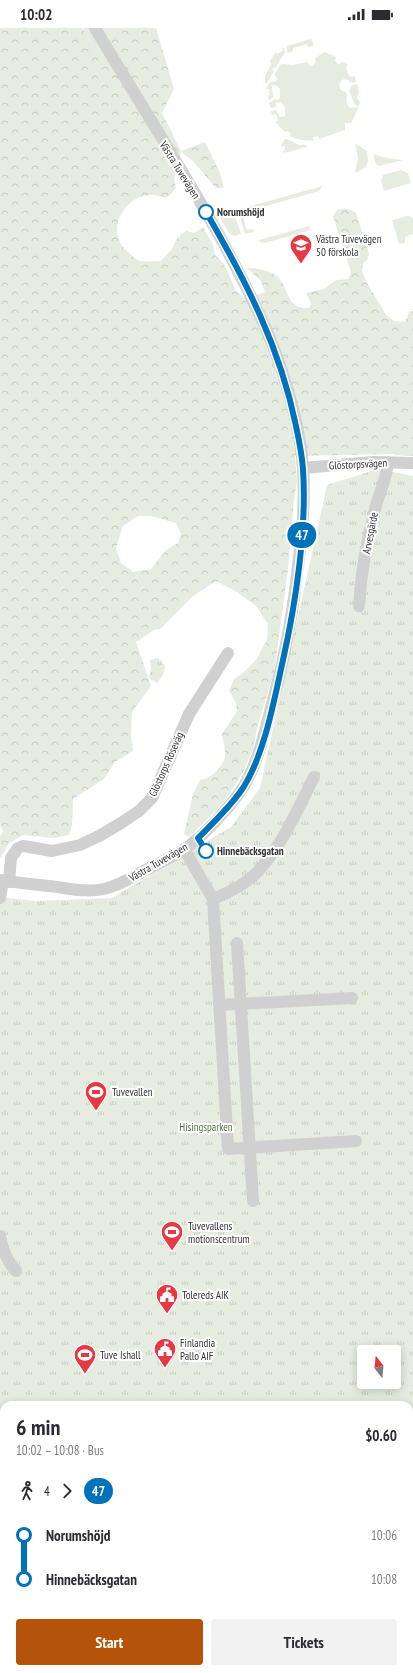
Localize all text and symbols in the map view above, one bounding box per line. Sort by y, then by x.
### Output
text: 10:02 [20,5,52,24]
street label: Västra Tuvevägen [156,138,203,202]
marker: Norumshöjd [198,204,214,220]
place label: Norumshöjd [217,205,264,219]
school or university icon: Västra Tuvevägen 50 förskola [288,232,314,265]
place label: Västra Tuvevägen 50 förskola [315,232,382,259]
street label: Glöstorpsvägen [328,455,388,473]
street label: Arvesgärde [359,510,381,555]
line badge: 47 [284,522,320,548]
text: 47 [295,526,309,544]
street label: Glöstorps Röseväg [146,729,187,798]
street label: Västra Tuvevägen [125,839,190,885]
marker: Hinnebäcksgatan [198,843,214,859]
place label: Hinnebäcksgatan [217,844,284,858]
sports icon: Tuvevallen [83,1079,109,1112]
place label: Tuvevallen [112,1085,153,1099]
park label: Hisingsparken [179,1120,233,1134]
sports icon: Tuvevallens motionscentrum [159,1219,185,1252]
place label: Tuvevallens motionscentrum [188,1219,250,1246]
public building icon: Tolereds AIK [154,1282,180,1315]
place label: Tolereds AIK [182,1288,229,1302]
public building icon: Finlandia Pallo AIF [152,1336,178,1369]
place label: Finlandia Pallo AIF [180,1336,215,1363]
sports icon: Tuve Ishall [72,1342,98,1375]
north arrow [357,1345,401,1389]
map controls [357,1345,401,1389]
place label: Tuve Ishall [100,1348,141,1362]
text: 6 min [16,1413,60,1441]
text: $0.60 [365,1426,397,1445]
text: 10:02 – 10:08 · Bus [16,1442,104,1459]
icon: walk [16,1480,38,1502]
icon: forward [56,1480,78,1502]
text: 47 [92,1482,105,1500]
text: 4 [44,1483,50,1500]
text: Norumshöjd [46,1526,111,1545]
text: 10:06 [371,1527,397,1544]
text: Hinnebäcksgatan [46,1570,137,1589]
text: 10:08 [371,1571,397,1588]
button: Start [16,1619,203,1665]
button: Tickets [211,1619,397,1665]

